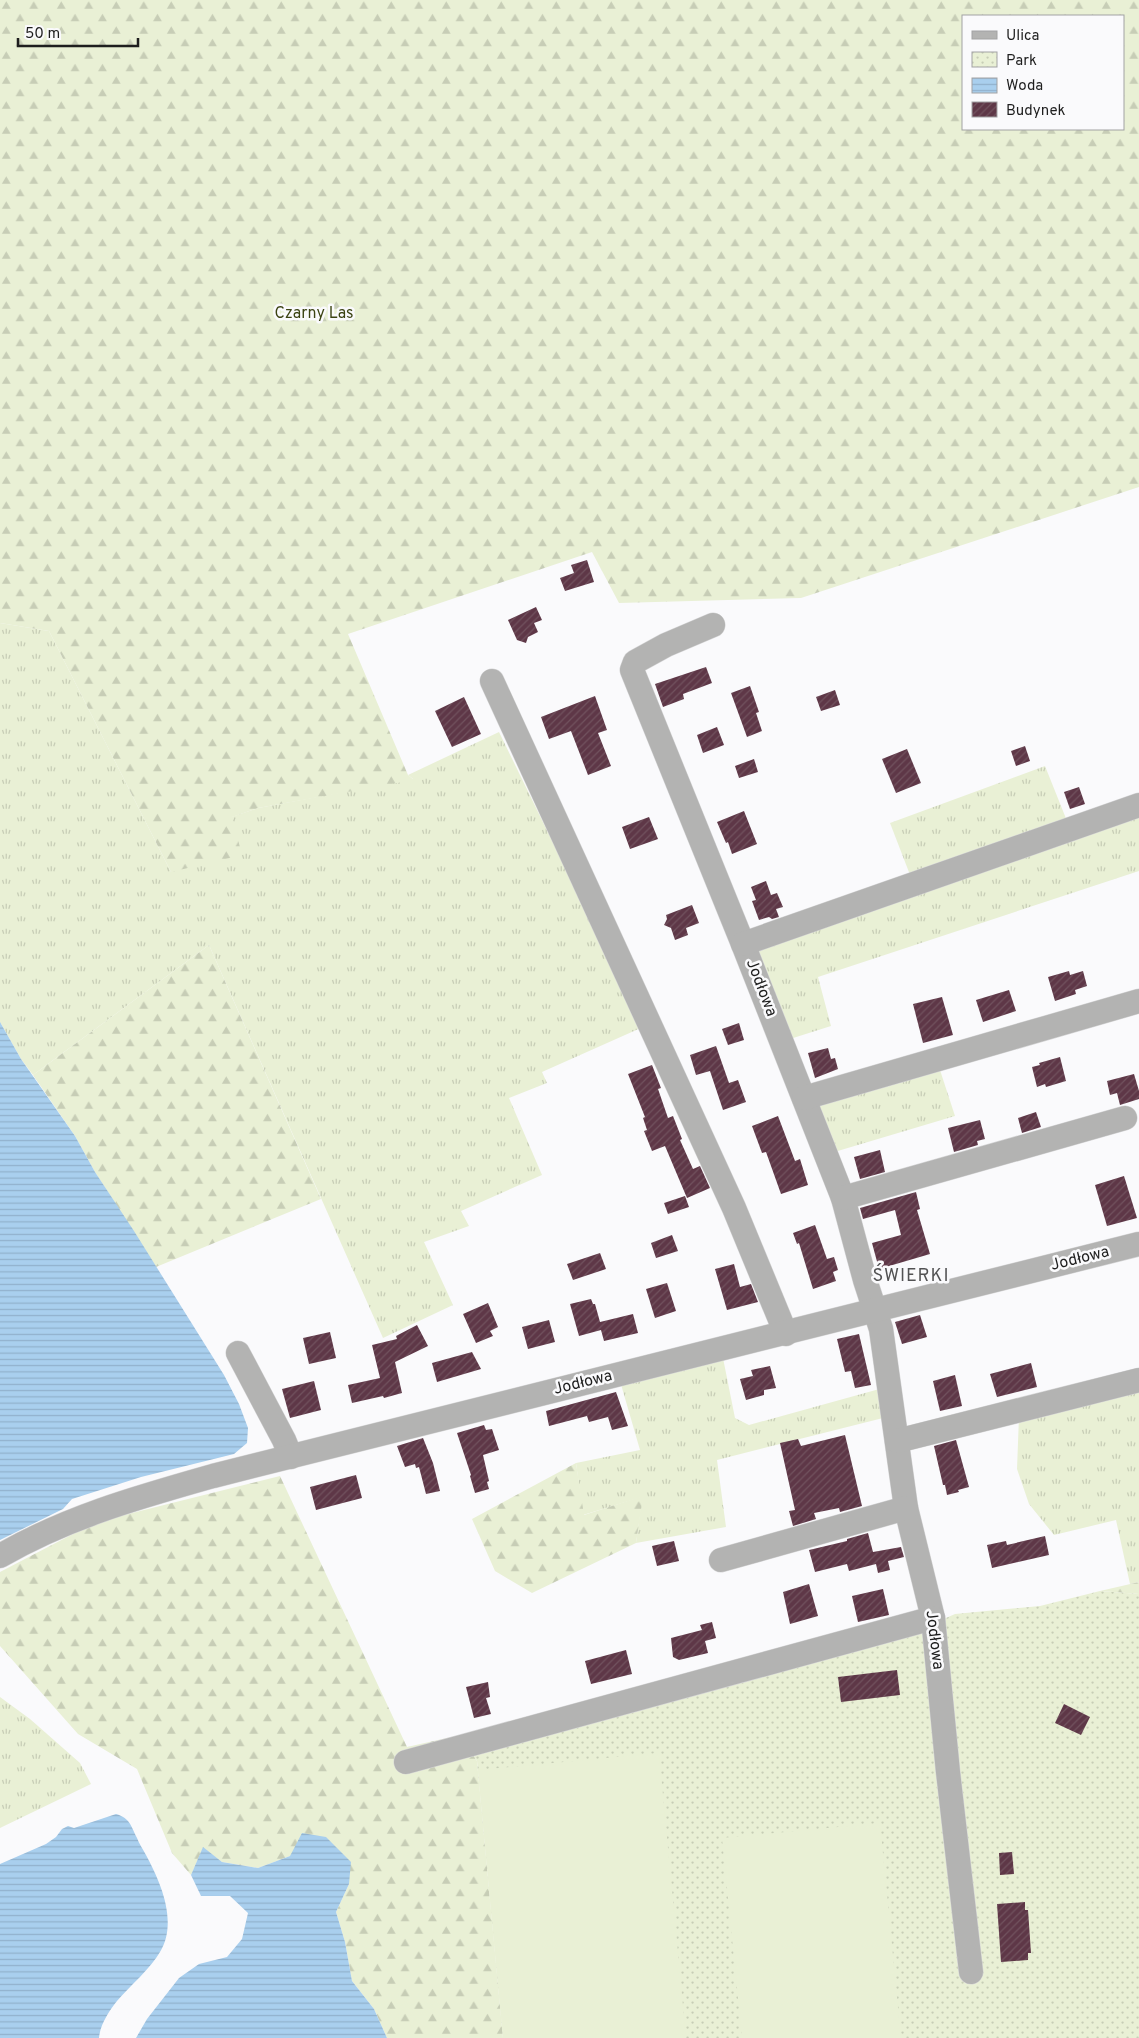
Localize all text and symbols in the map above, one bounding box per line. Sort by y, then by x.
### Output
scale bar [18,15,138,47]
legend [962,15,1124,130]
text: 50 m [25,25,60,44]
text: Ulica [1006,27,1039,46]
text: Park [1006,52,1037,71]
text: Woda [1006,77,1043,96]
text: Budynek [1006,102,1065,121]
park label: Czarny Las [274,304,354,324]
street label: Jodłowa [741,957,781,1019]
street label: Jodłowa [1049,1242,1111,1276]
district label: ŚWIERKI [873,1263,949,1288]
street label: Jodłowa [552,1366,614,1400]
street label: Jodłowa [920,1609,948,1671]

